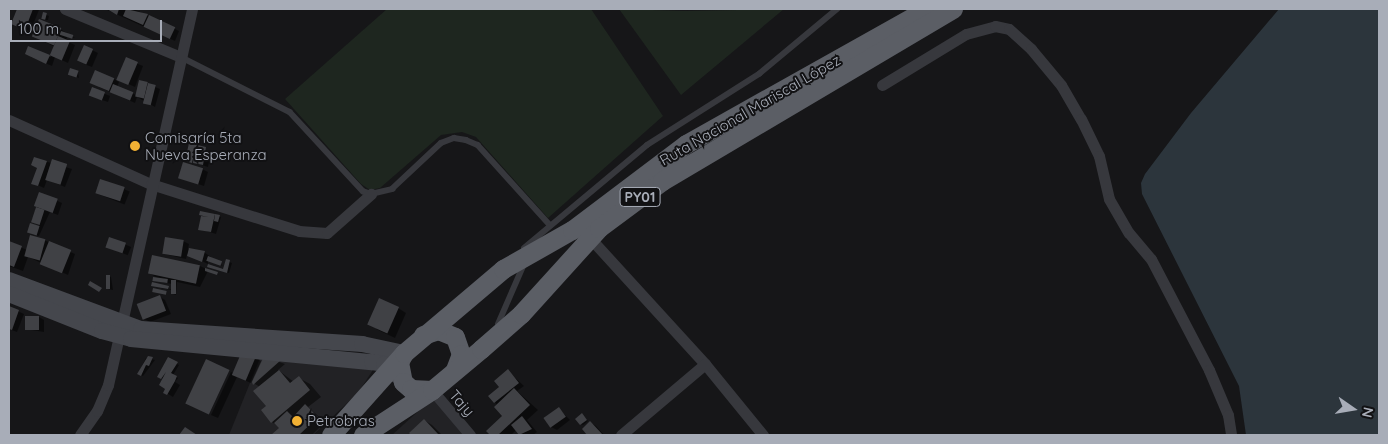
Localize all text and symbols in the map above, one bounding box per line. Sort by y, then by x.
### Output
scale bar [12,10,165,42]
text: 100 m [18,19,59,38]
street label: Ruta Nacional Mariscal López [656,51,844,169]
place label: Comisaría 5ta Nueva Esperanza [145,128,267,163]
marker: Comisaría 5ta Nueva Esperanza [129,140,141,152]
road number: PY01 [619,186,661,208]
north arrow [1328,384,1378,434]
street label: Tajy [446,386,478,420]
text: N [1358,405,1378,419]
place label: Petrobras [307,412,375,430]
marker: Petrobras [291,415,303,427]

